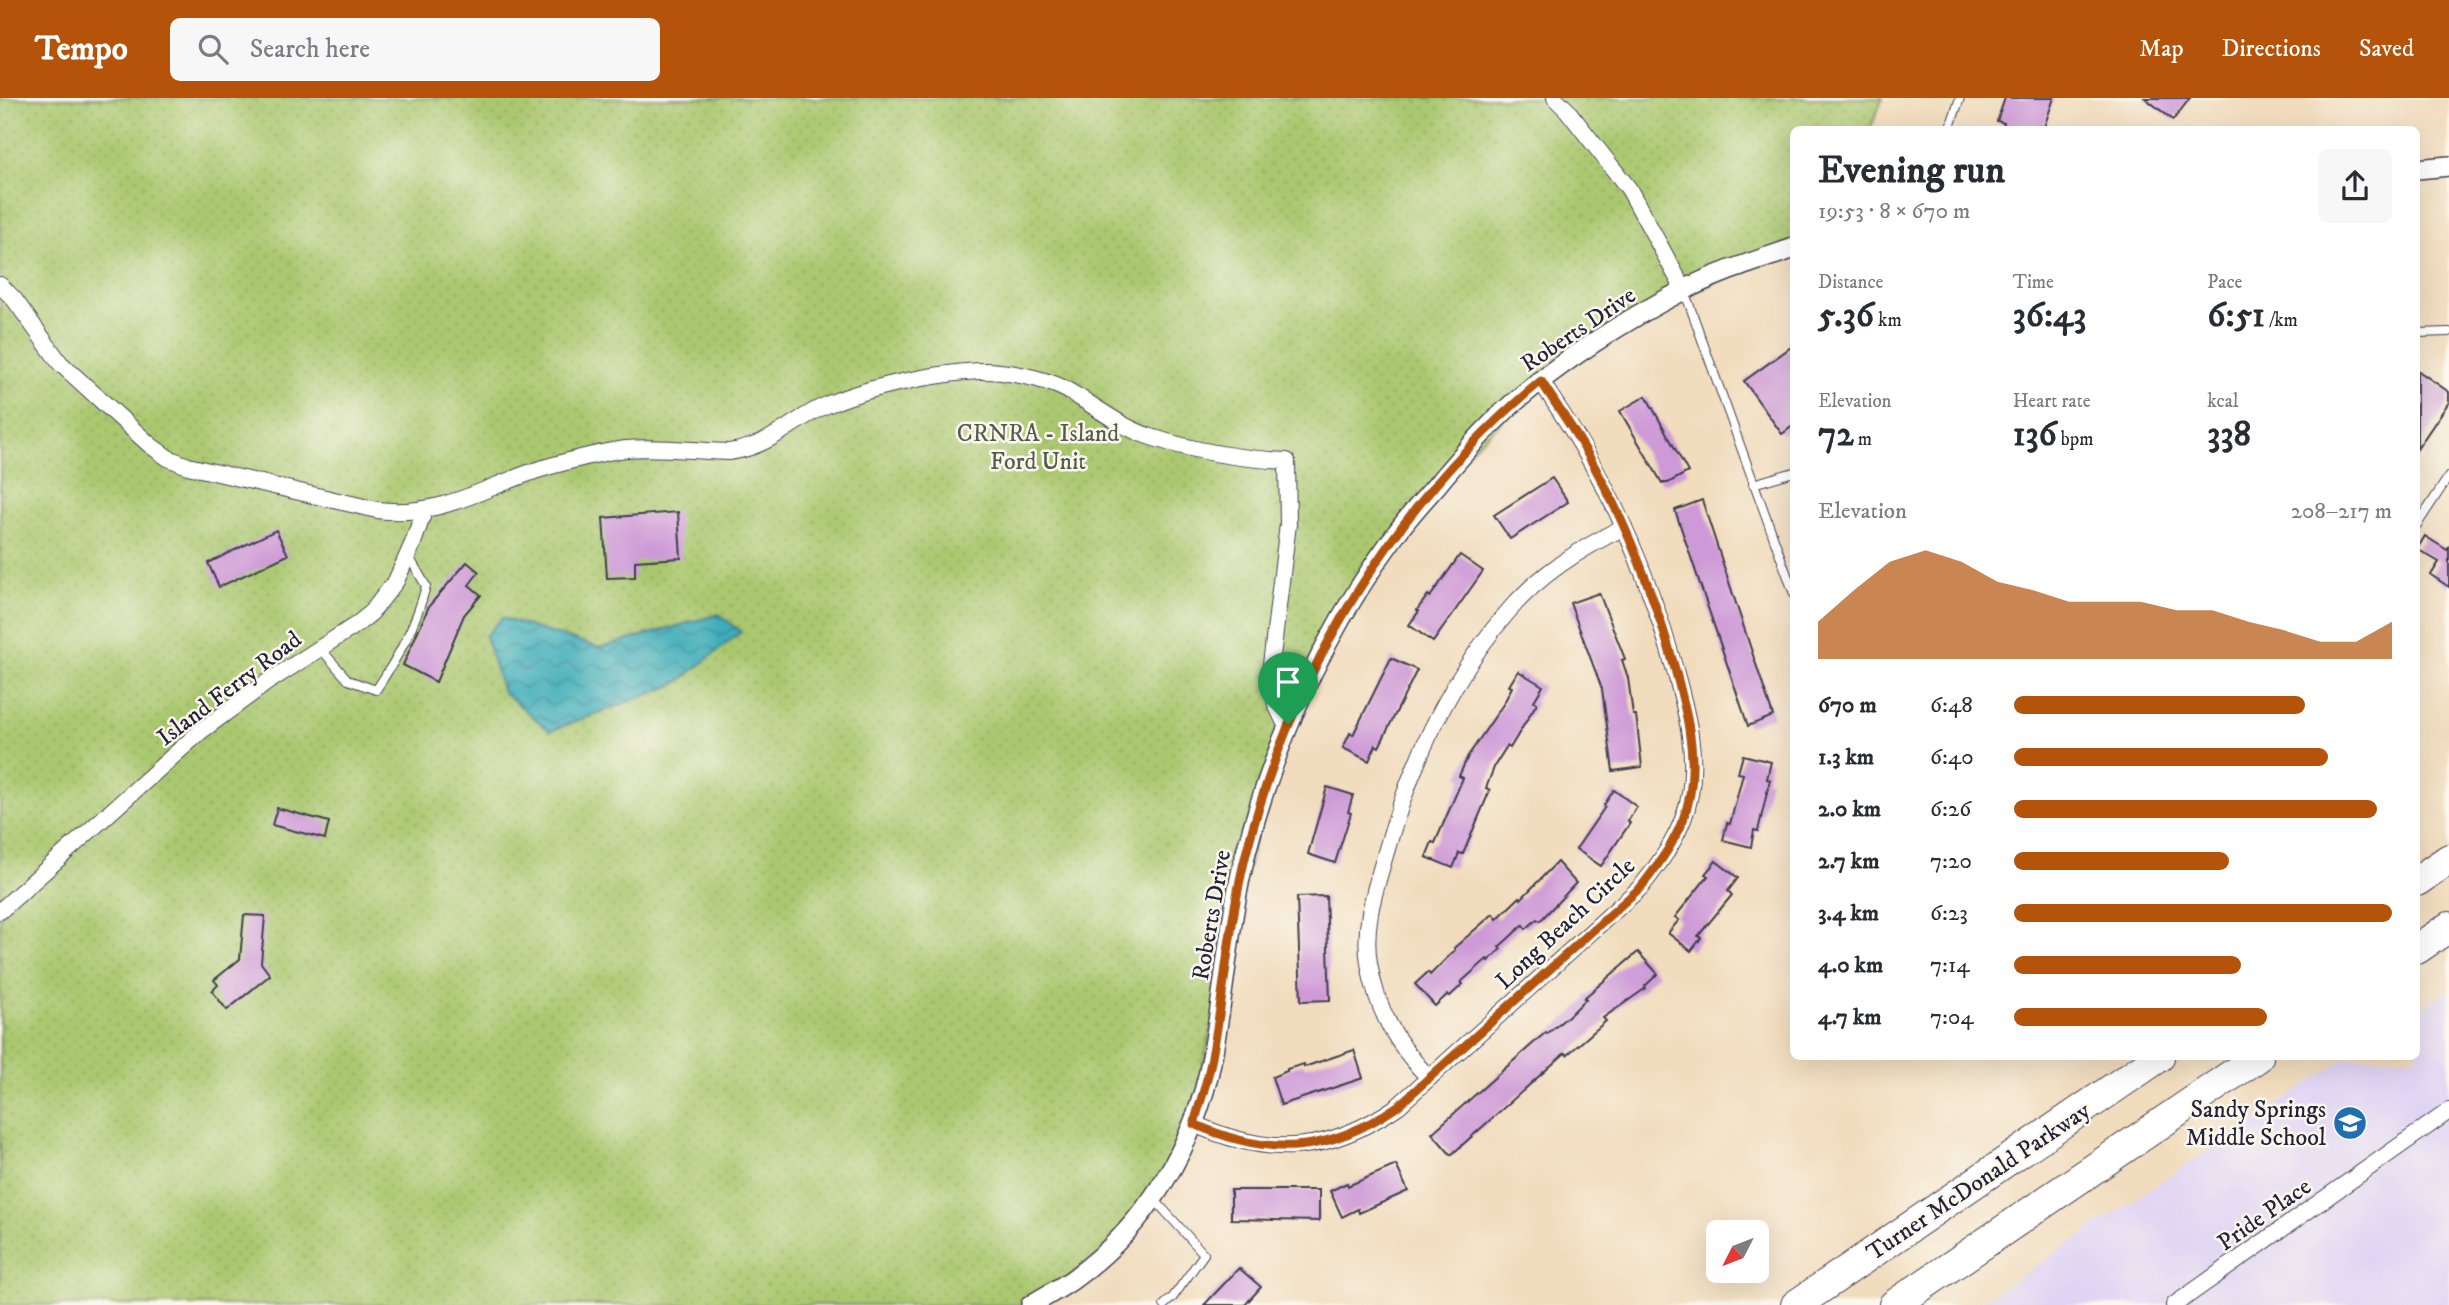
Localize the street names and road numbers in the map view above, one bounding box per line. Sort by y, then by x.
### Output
street label: Roberts Drive [1515,280,1642,379]
street label: Island Ferry Road [151,625,308,753]
street label: Roberts Drive [1186,848,1238,983]
street label: Long Beach Circle [1490,851,1642,996]
street label: Turner McDonald Parkway [1861,1095,2097,1268]
street label: Pride Place [2212,1172,2317,1258]

